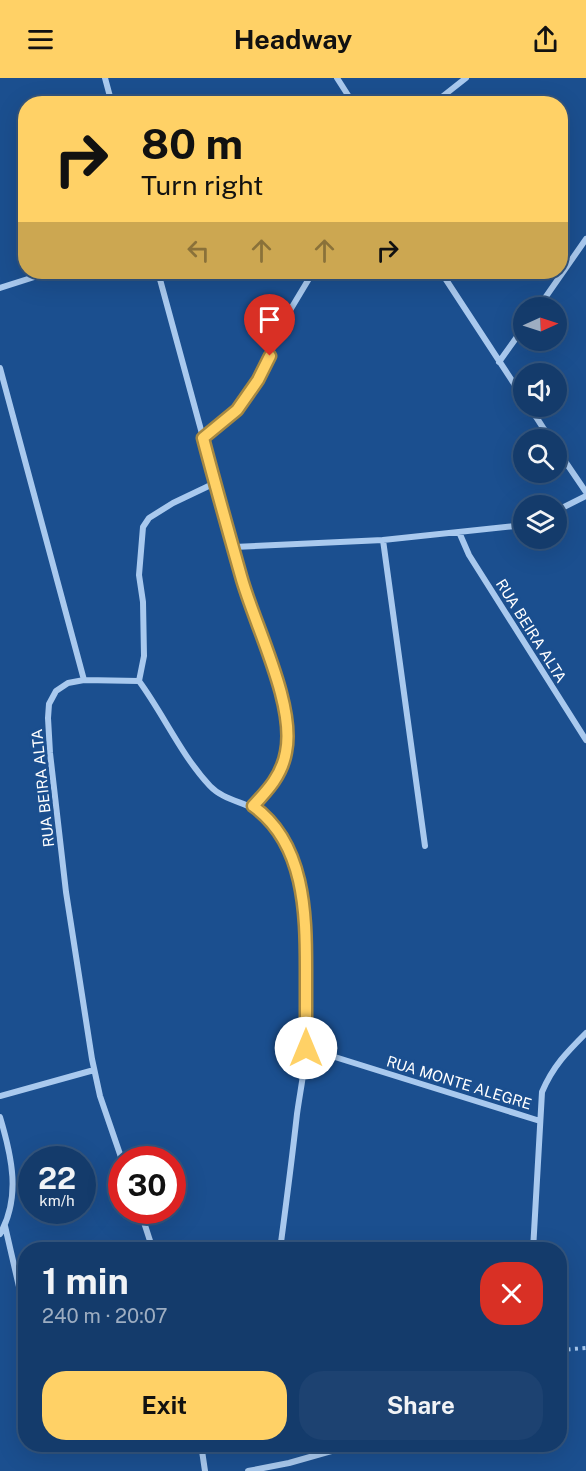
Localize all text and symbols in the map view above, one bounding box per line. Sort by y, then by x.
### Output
icon: menu [24,23,57,56]
text: Headway [234,23,352,55]
icon: share [529,23,562,56]
text: 80 m [141,119,243,168]
icon: right [42,120,120,198]
text: Turn right [141,169,264,201]
icon: left [182,234,215,267]
icon: ahead [245,234,278,267]
icon: ahead [308,234,341,267]
icon: right [371,234,404,267]
pin [244,294,295,356]
north arrow [513,297,567,351]
map controls [513,297,567,549]
icon: arrive [253,303,286,336]
button: sound [513,363,567,417]
button: search [513,429,567,483]
button: layers [513,495,567,549]
street label: RUA BEIRA ALTA [493,576,570,686]
street label: RUA BEIRA ALTA [28,728,57,848]
position arrow [274,1016,338,1080]
street label: RUA MONTE ALEGRE [385,1052,534,1113]
speed limit sign: 30 [108,1146,186,1224]
text: 22 [38,1160,76,1196]
text: km/h [39,1192,75,1209]
text: 1 min [42,1260,129,1302]
button: close [480,1262,543,1325]
text: 240 m · 20:07 [42,1304,168,1328]
button: Exit [42,1371,287,1440]
button: Share [299,1371,543,1440]

